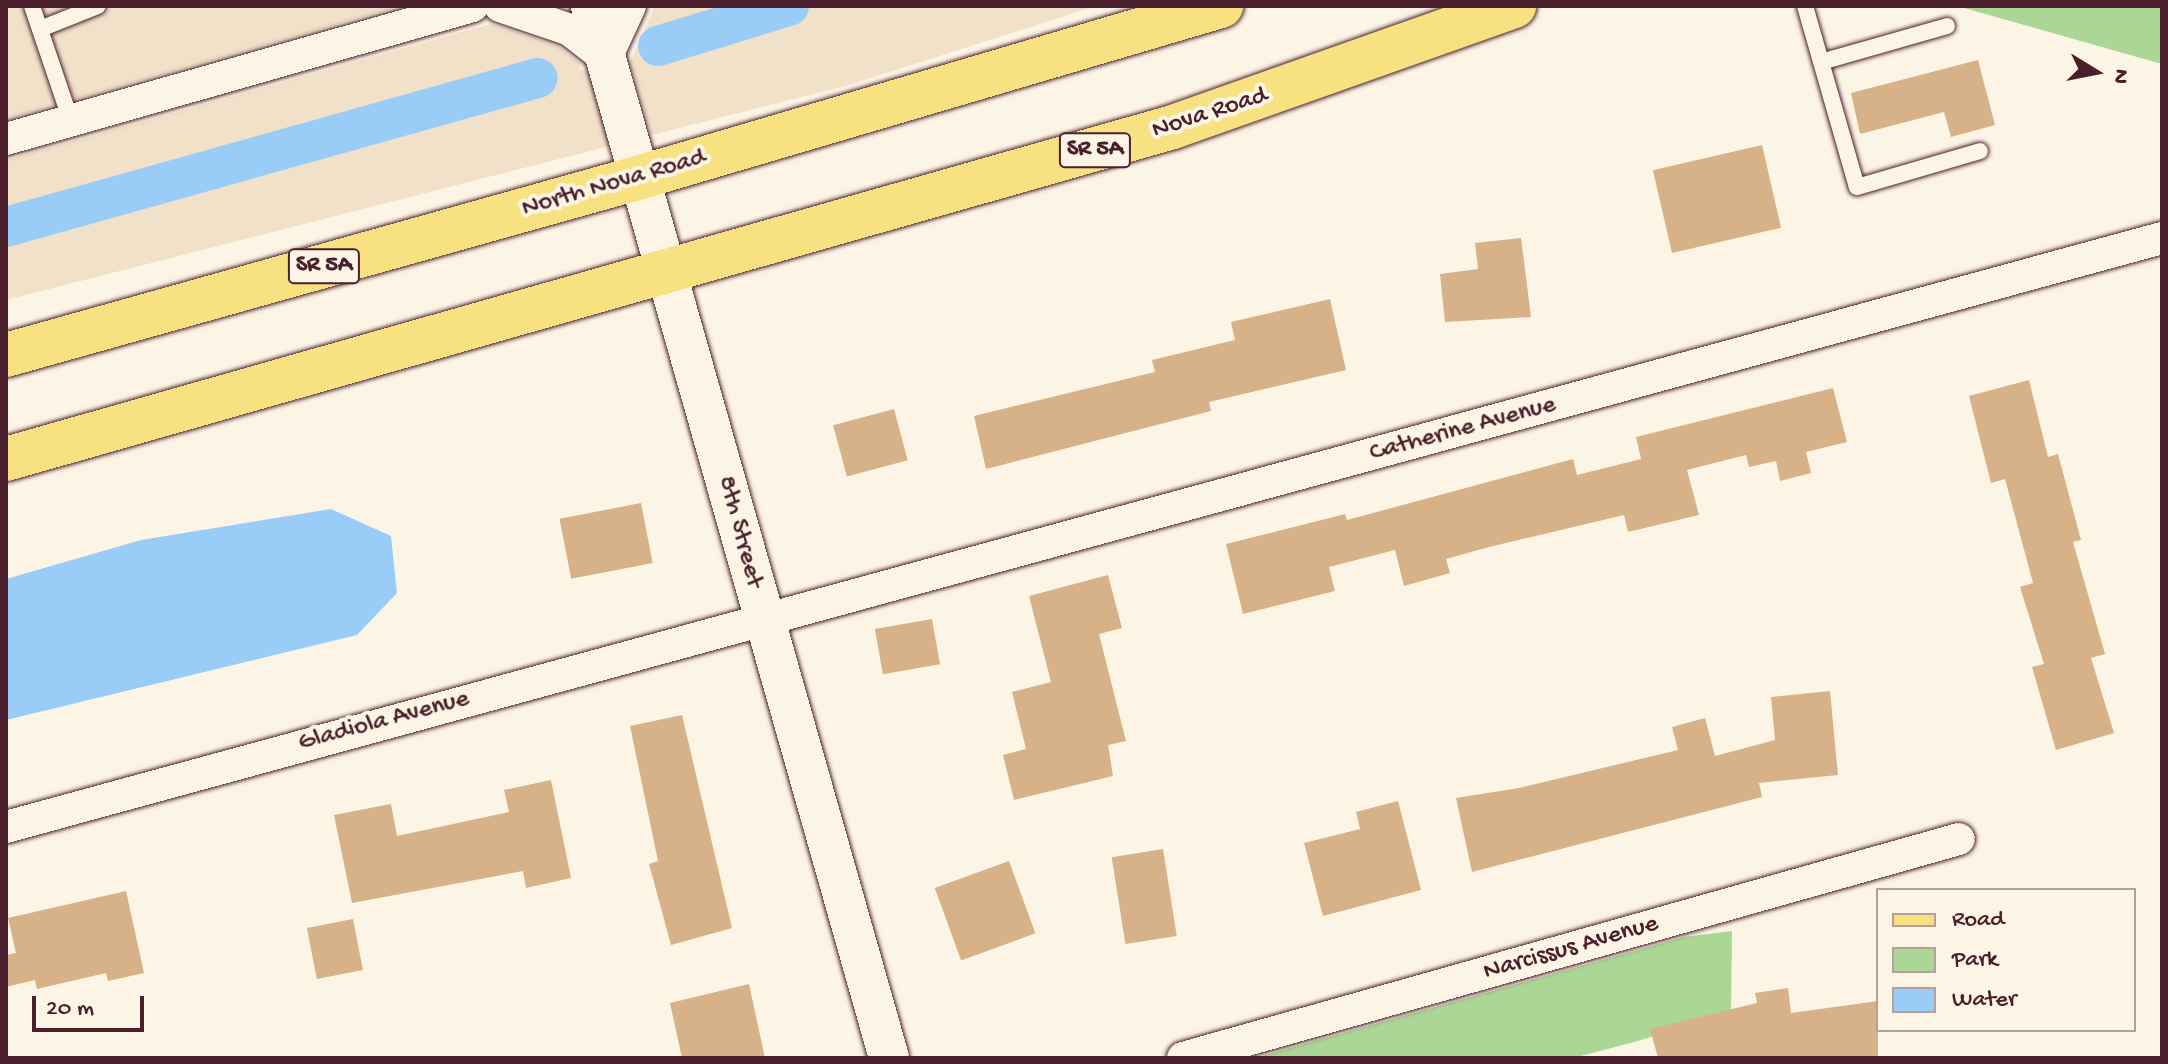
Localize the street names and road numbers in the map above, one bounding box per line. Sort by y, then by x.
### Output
street label: Nova Road [1148,81,1272,147]
road number: SR 5A [1057,130,1133,170]
street label: North Nova Road [519,143,709,225]
road number: SR 5A [286,246,362,286]
street label: Catherine Avenue [1366,390,1560,470]
street label: 8th Street [709,473,769,591]
street label: Gladiola Avenue [295,684,473,760]
street label: Narcissus Avenue [1480,909,1662,989]

